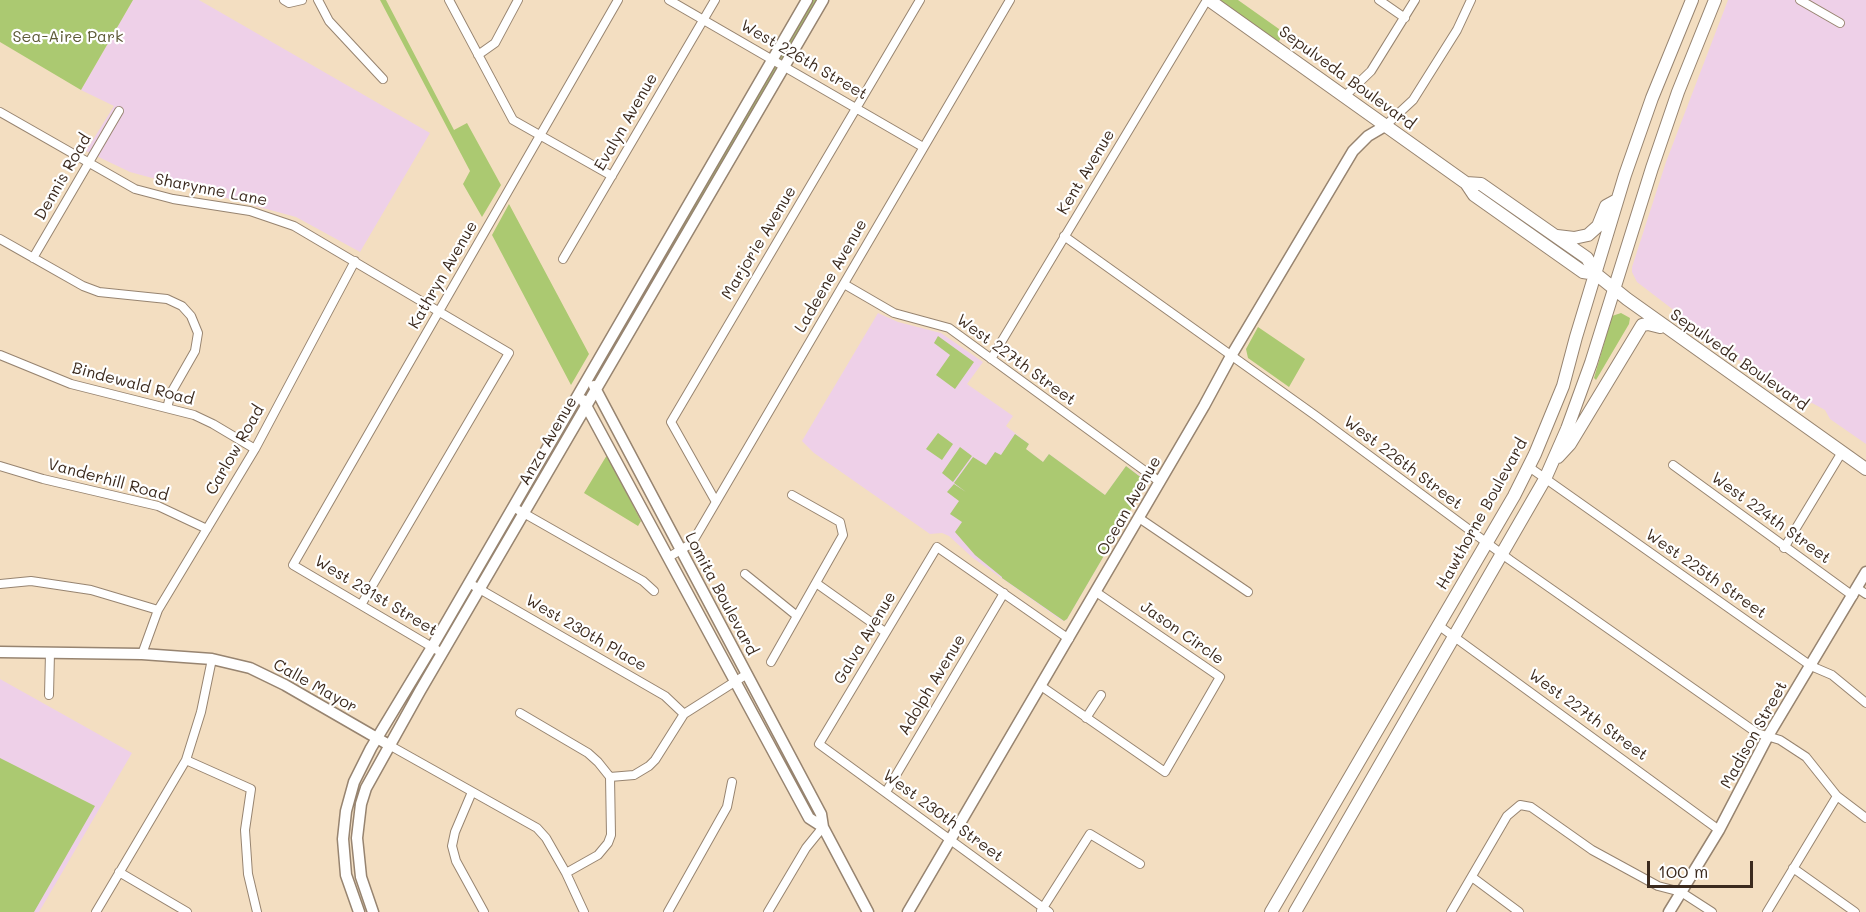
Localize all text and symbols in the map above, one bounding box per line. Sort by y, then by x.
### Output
street label: West 226th Street [737,16,871,104]
street label: Sepulveda Boulevard [1275,22,1419,134]
park label: Sea-Aire Park [13,27,123,47]
street label: Evalyn Avenue [590,70,662,174]
street label: Kent Avenue [1053,126,1119,218]
street label: Dennis Road [31,131,95,223]
street label: Sharynne Lane [153,170,269,210]
street label: Marjorie Avenue [718,183,800,303]
street label: Ladeene Avenue [791,216,871,336]
street label: Kathryn Avenue [404,218,482,332]
street label: Sepulveda Boulevard [1666,305,1812,415]
street label: West 227th Street [953,310,1079,410]
street label: Bindewald Road [70,359,196,409]
street label: Anza Avenue [515,393,581,489]
street label: Carlow Road [202,402,268,498]
street label: West 226th Street [1340,412,1466,514]
street label: Hawthorne Boulevard [1432,435,1532,593]
street label: Ocean Avenue [1093,453,1165,559]
street label: Vanderhill Road [46,455,170,505]
street label: West 224th Street [1707,468,1835,568]
street label: West 225th Street [1642,525,1770,623]
street label: Lomita Boulevard [681,529,761,659]
street label: West 231st Street [311,552,441,640]
street label: Galva Avenue [830,588,900,688]
street label: West 230th Place [522,591,650,675]
street label: Jason Circle [1136,597,1228,669]
street label: Adolph Avenue [894,631,970,739]
street label: Calle Mayor [270,655,360,717]
street label: West 227th Street [1525,665,1651,765]
street label: Madison Street [1717,678,1791,792]
street label: West 230th Street [879,766,1007,866]
scale bar [1650,849,1756,887]
text: 100 m [1658,859,1708,883]

